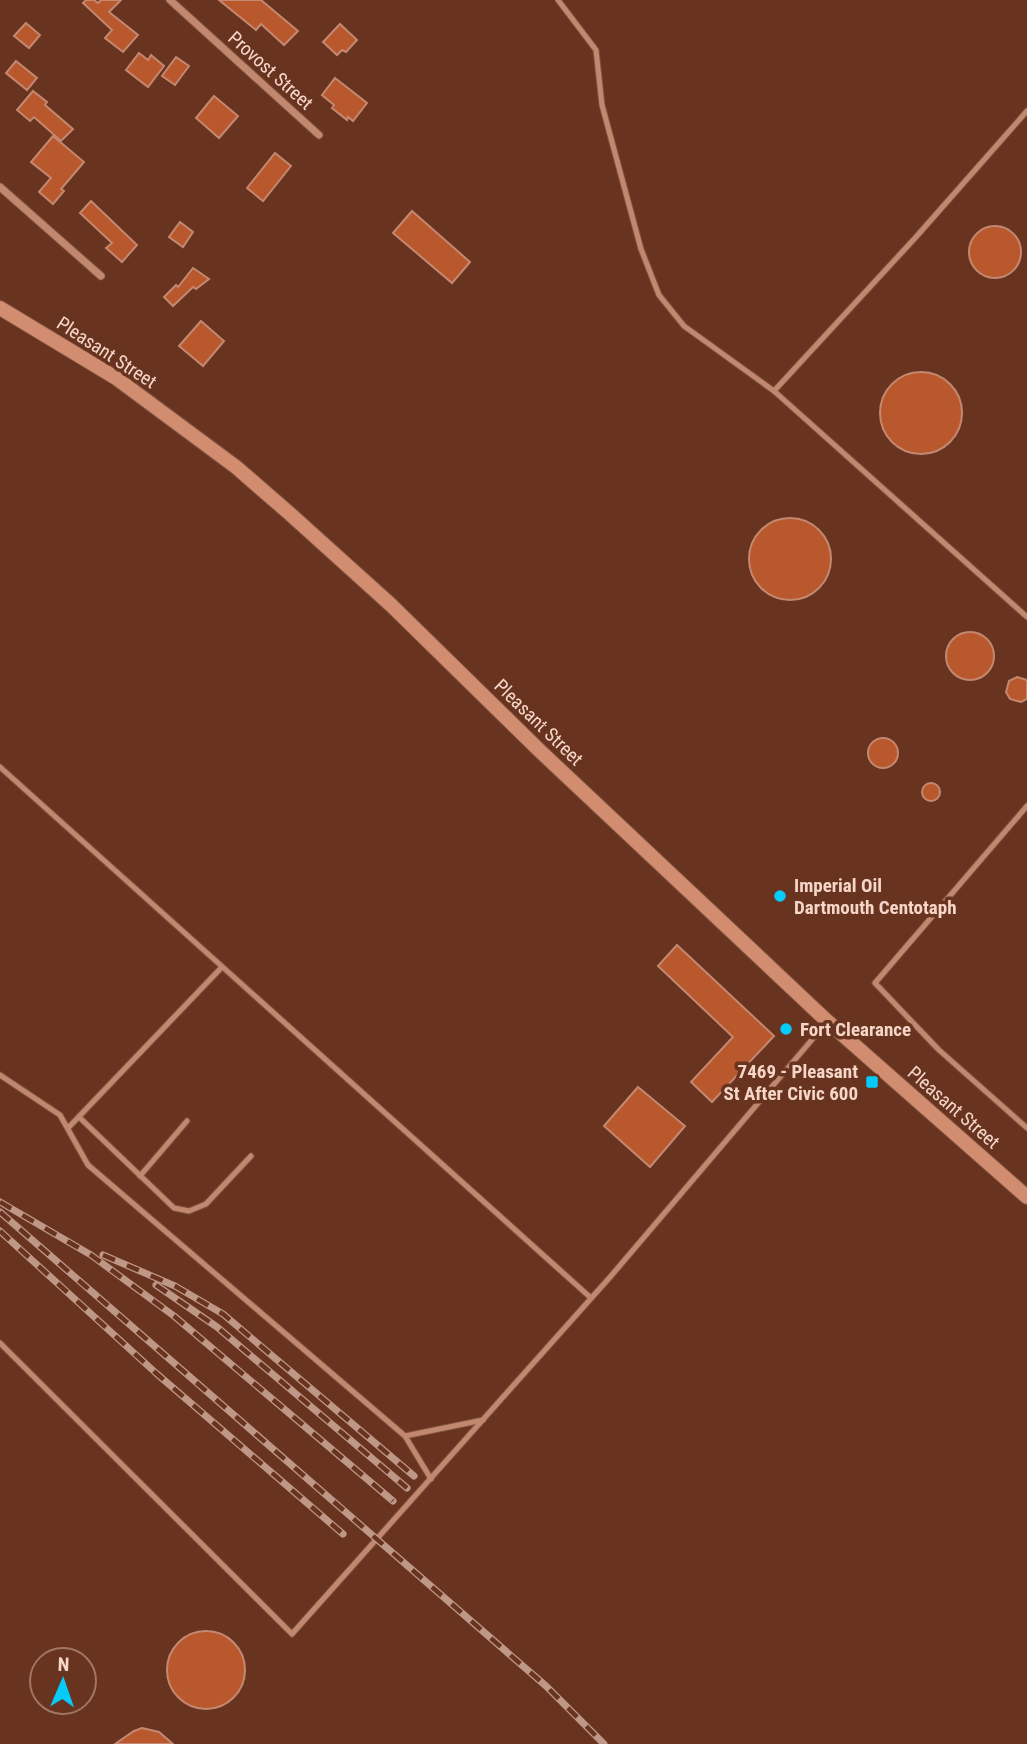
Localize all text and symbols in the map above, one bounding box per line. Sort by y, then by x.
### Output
street label: Provost Street [223,26,318,114]
street label: Pleasant Street [53,312,161,393]
street label: Pleasant Street [490,674,588,770]
place label: Imperial Oil Dartmouth Centotaph [794,874,957,919]
marker: Imperial Oil Dartmouth Centotaph [772,888,788,904]
place label: Fort Clearance [800,1018,911,1041]
marker: Fort Clearance [778,1021,794,1037]
place label: 7469 - Pleasant St After Civic 600 [724,1060,858,1105]
street label: Pleasant Street [903,1061,1004,1154]
marker: 7469 - Pleasant St After Civic 600 [864,1074,880,1090]
north arrow [28,1646,98,1716]
text: N [57,1653,70,1676]

